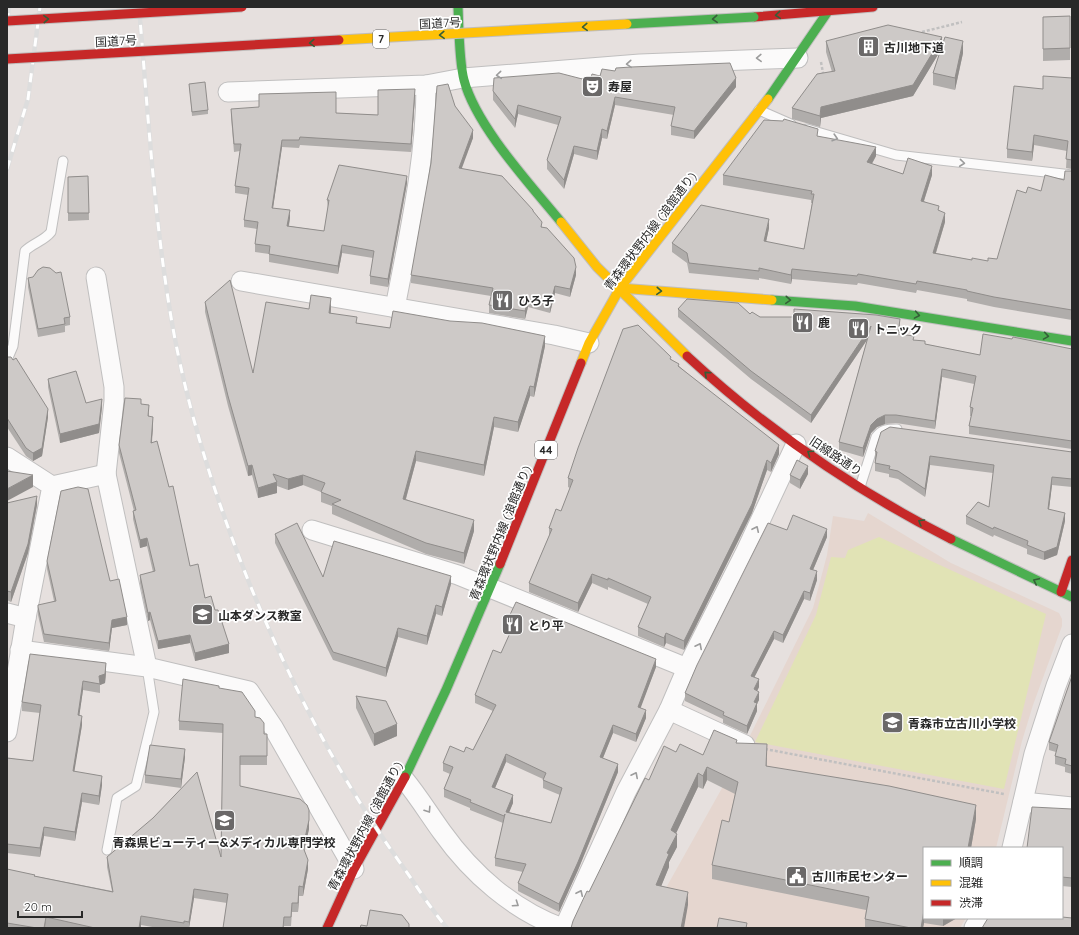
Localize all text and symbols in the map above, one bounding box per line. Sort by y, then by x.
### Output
one-way arrow [775,10,781,19]
one-way arrow [43,14,49,23]
street label: 国道7号 [419,14,461,32]
one-way arrow [712,15,718,24]
one-way arrow [582,22,588,31]
road number: 7 [373,30,389,48]
one-way arrow [439,31,445,40]
street label: 国道7号 [95,32,137,50]
building icon: 古川地下道 [855,34,881,60]
one-way arrow [309,38,315,47]
place label: 古川地下道 [884,40,944,55]
one-way arrow [756,54,762,62]
one-way arrow [626,60,632,69]
one-way arrow [496,70,502,79]
theatre icon: 寿屋 [579,73,605,99]
place label: 寿屋 [608,79,632,94]
one-way arrow [831,133,838,142]
one-way arrow [959,158,965,167]
street label: 青森環状野内線 (浪館通り) [601,169,699,293]
one-way arrow [656,286,662,295]
restaurant icon: ひろ子 [489,287,515,313]
place label: ひろ子 [518,293,554,308]
one-way arrow [785,296,791,305]
restaurant icon: 鹿 [790,309,816,335]
one-way arrow [914,310,920,319]
place label: 鹿 [818,315,830,330]
restaurant icon: トニック [846,316,872,342]
place label: トニック [874,322,922,337]
one-way arrow [1042,331,1049,340]
one-way arrow [705,372,712,379]
street label: 旧線路通り [807,433,865,479]
road number: 44 [535,441,557,459]
one-way arrow [808,451,815,458]
street label: 青森環状野内線 (浪館通り) [466,463,534,603]
one-way arrow [917,520,925,527]
one-way arrow [752,526,760,533]
one-way arrow [1033,578,1041,586]
school or university icon: 山本ダンス教室 [190,602,216,628]
place label: 山本ダンス教室 [218,608,302,623]
restaurant icon: とり平 [500,612,526,638]
place label: とり平 [528,618,564,633]
one-way arrow [694,642,702,650]
school or university icon: 青森市立古川小学校 [879,710,905,736]
place label: 青森市立古川小学校 [908,716,1016,731]
street label: 青森環状野内線 (浪館通り) [325,759,405,893]
one-way arrow [631,772,638,779]
one-way arrow [423,806,431,813]
school or university icon: 青森県ビューティー&メディカル専門学校 [211,808,237,834]
place label: 青森県ビューティー&メディカル専門学校 [113,835,335,850]
legend [923,847,1063,919]
text: 順調 [959,855,983,870]
public building icon: 古川市民センター [783,863,809,889]
place label: 古川市民センター [812,869,908,884]
text: 混雑 [959,875,983,890]
one-way arrow [575,889,583,897]
scale bar [18,893,82,919]
text: 渋滞 [959,895,983,910]
text: 20 m [24,899,52,914]
one-way arrow [512,899,519,907]

